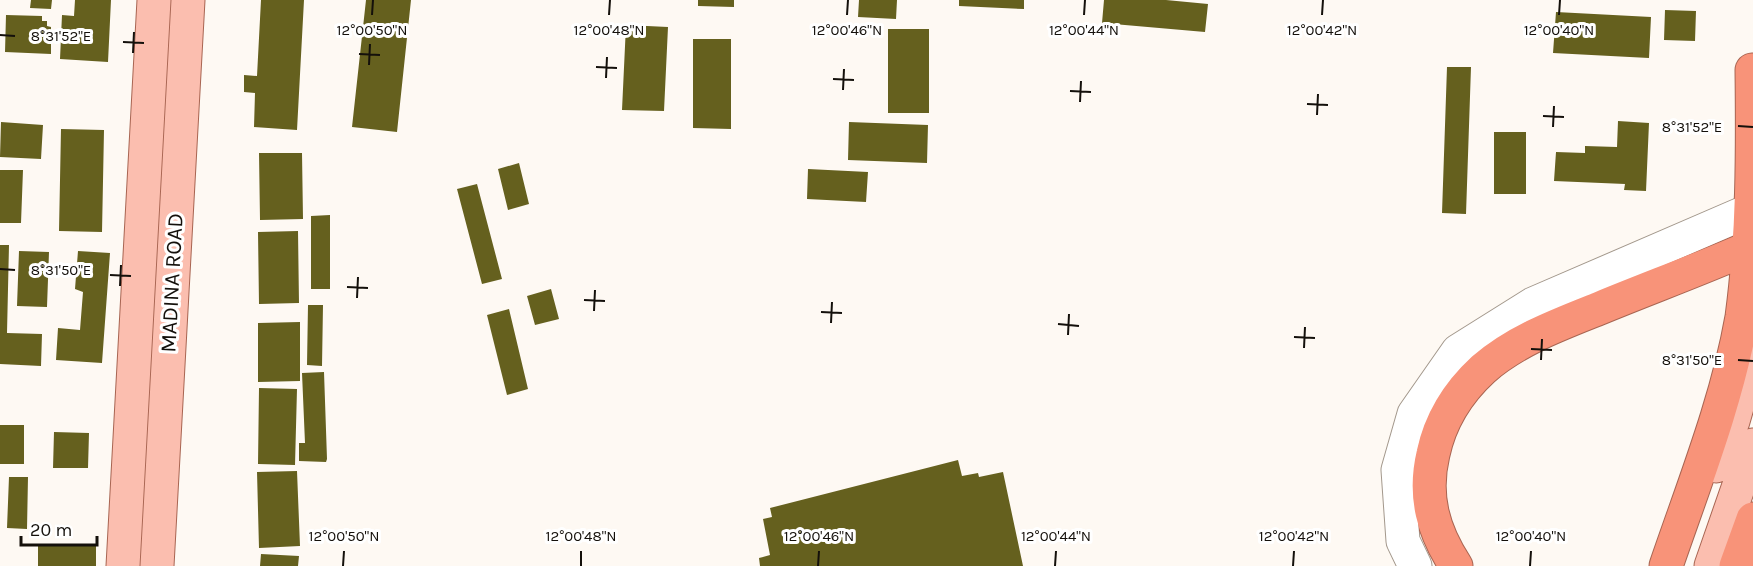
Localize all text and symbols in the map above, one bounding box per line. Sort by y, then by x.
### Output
text: 12°00'50"N [337,21,407,39]
text: 12°00'48"N [573,21,645,39]
text: 12°00'46"N [812,21,882,39]
text: 12°00'44"N [1049,21,1119,39]
text: 12°00'42"N [1287,21,1357,39]
text: 12°00'40"N [1524,21,1594,39]
text: 8°31'52"E [31,27,91,45]
text: 8°31'52"E [1662,118,1722,136]
street label: MADINA ROAD [155,213,189,353]
text: 8°31'50"E [31,261,91,279]
text: 8°31'50"E [1662,351,1722,369]
scale bar [21,509,98,547]
text: 20 m [30,519,72,541]
text: 12°00'50"N [309,527,379,545]
text: 12°00'48"N [545,527,617,545]
text: 12°00'46"N [784,527,854,545]
text: 12°00'44"N [1021,527,1091,545]
text: 12°00'42"N [1259,527,1329,545]
text: 12°00'40"N [1496,527,1566,545]

